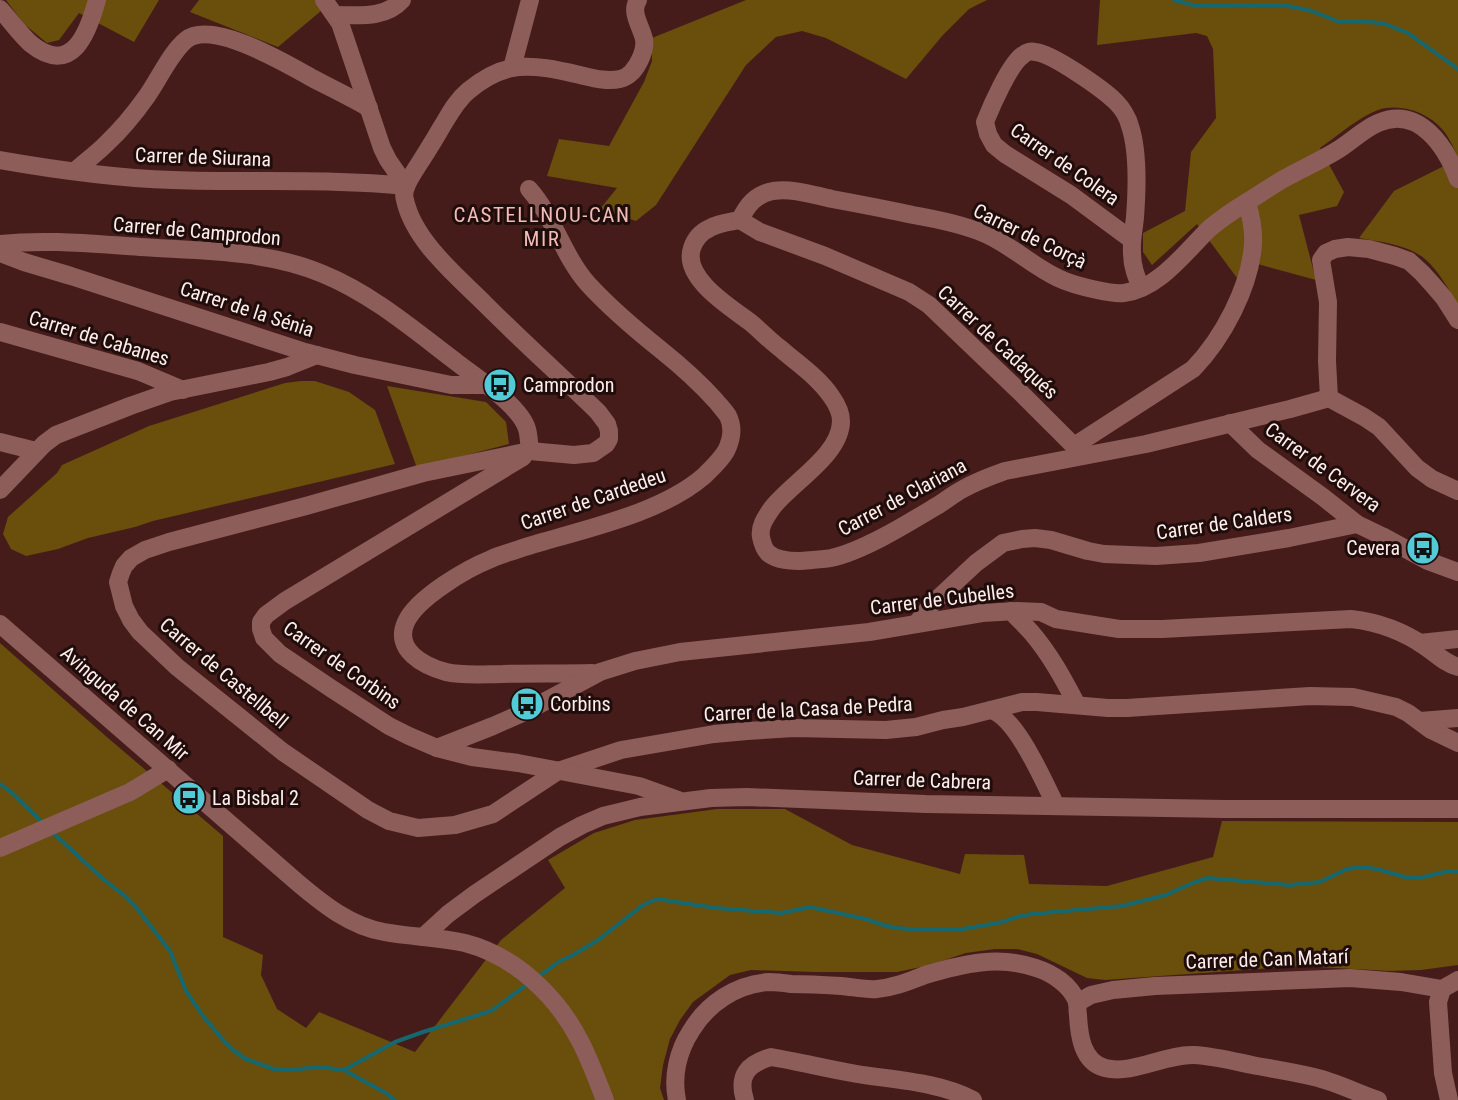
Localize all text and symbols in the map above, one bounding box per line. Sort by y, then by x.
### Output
street label: Carrer de Colera [1006,118,1124,210]
street label: Carrer de Siurana [135,143,271,171]
street label: Carrer de Corçà [969,198,1091,274]
district label: CASTELLNOU-CAN MIR [454,203,630,251]
street label: Carrer de Camprodon [112,212,282,250]
street label: Carrer de la Sénia [177,276,317,342]
street label: Carrer de Cadaqués [933,280,1063,404]
street label: Carrer de Cabanes [26,305,172,371]
bus stop icon: Camprodon [482,367,518,403]
place label: Camprodon [523,373,614,397]
street label: Carrer de Cervera [1261,417,1385,517]
street label: Carrer de Clariana [834,453,970,541]
street label: Carrer de Cardedeu [517,463,669,535]
street label: Carrer de Calders [1155,502,1293,544]
bus stop icon: Cevera [1405,530,1441,566]
place label: Cevera [1346,536,1400,560]
street label: Carrer de Cubelles [869,578,1015,620]
street label: Carrer de Castellbell [155,612,293,734]
street label: Carrer de Corbins [279,616,405,714]
street label: Avinguda de Can Mir [56,641,194,765]
bus stop icon: Corbins [509,686,545,722]
place label: Corbins [550,692,611,716]
street label: Carrer de la Casa de Pedra [703,692,913,726]
street label: Carrer de Cabrera [853,766,991,794]
bus stop icon: La Bisbal 2 [171,780,207,816]
place label: La Bisbal 2 [212,786,299,810]
street label: Carrer de Can Matarí [1185,944,1350,974]

